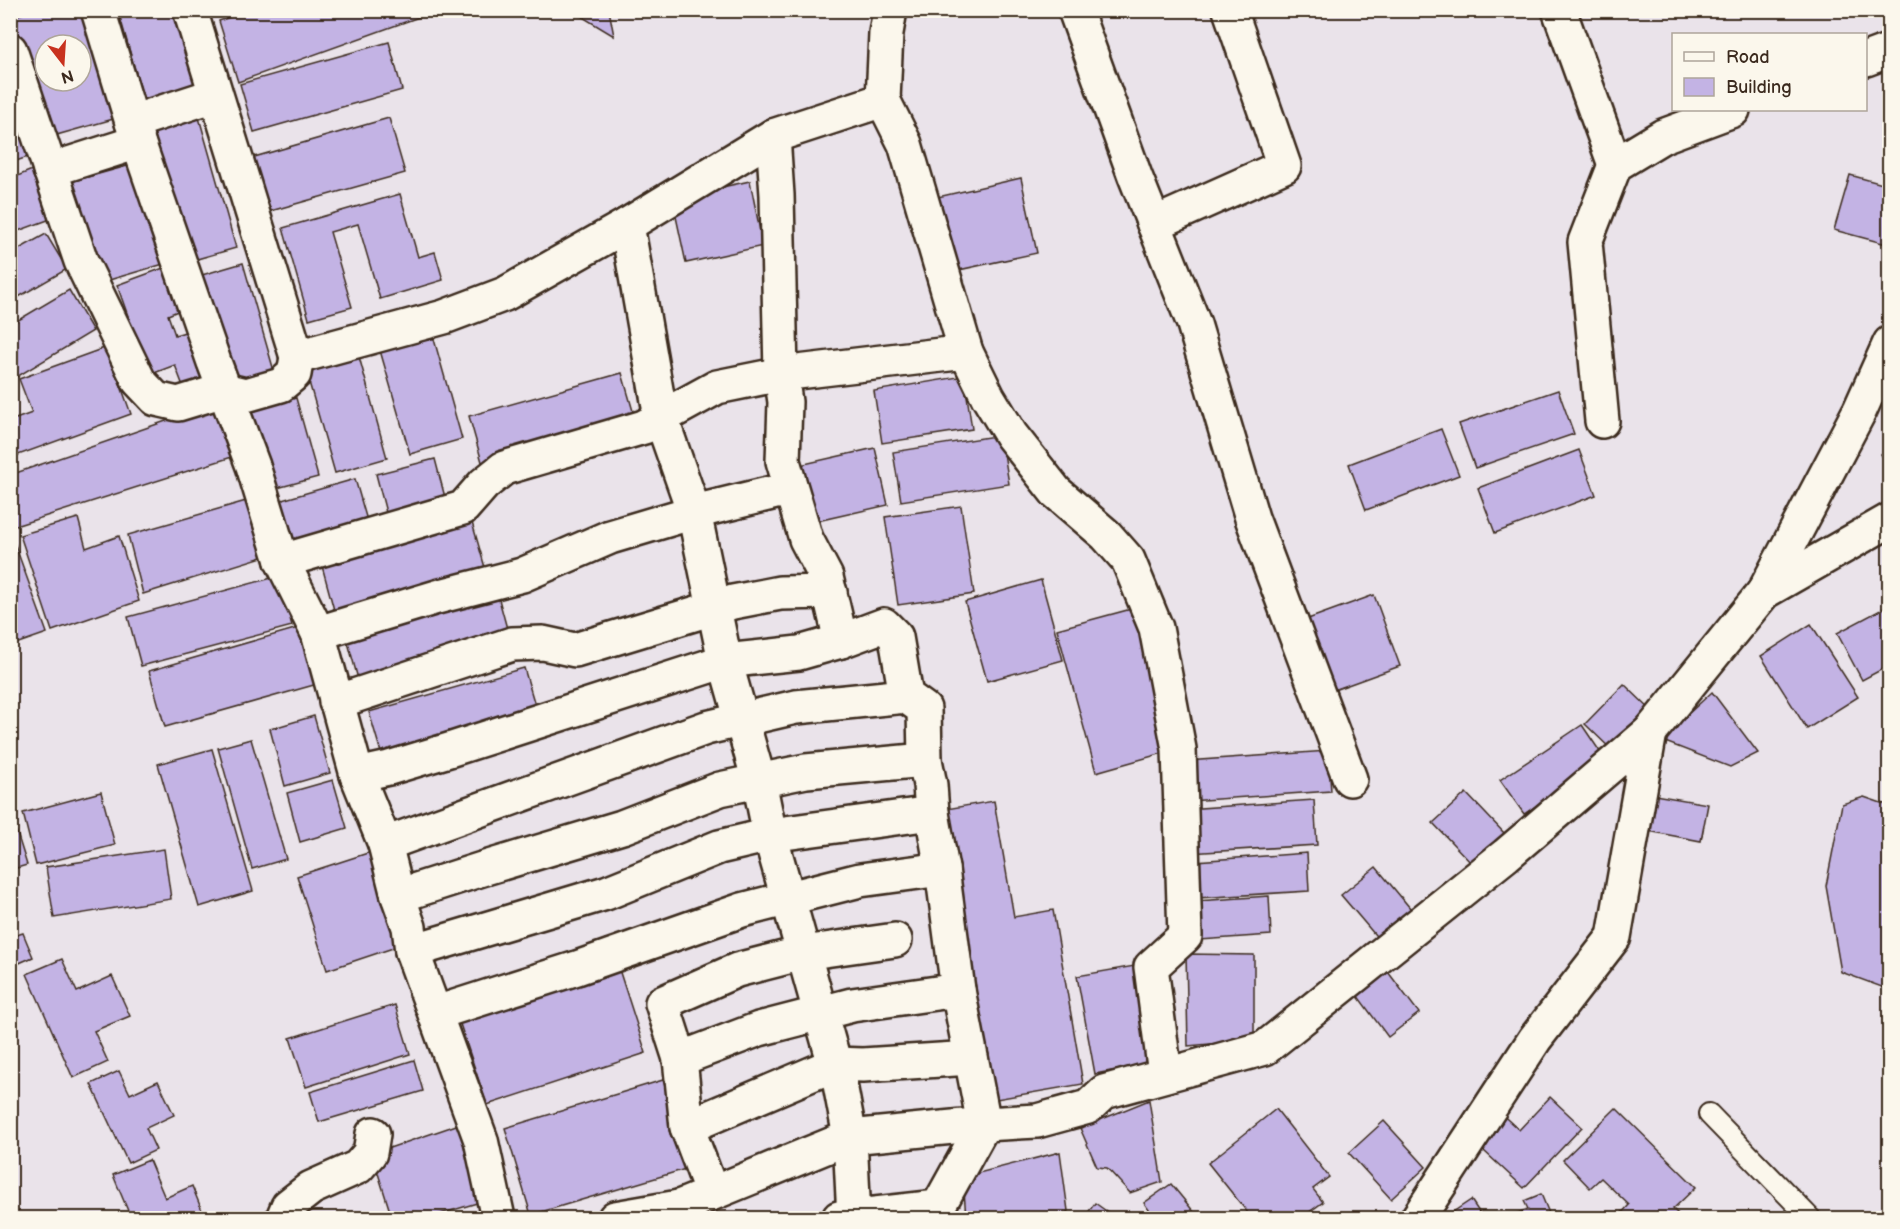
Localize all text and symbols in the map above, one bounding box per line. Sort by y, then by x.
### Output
north arrow [33,33,93,93]
legend [1672,33,1867,111]
text: Road [1726,47,1770,68]
text: N [58,65,75,87]
text: Building [1726,77,1792,98]

